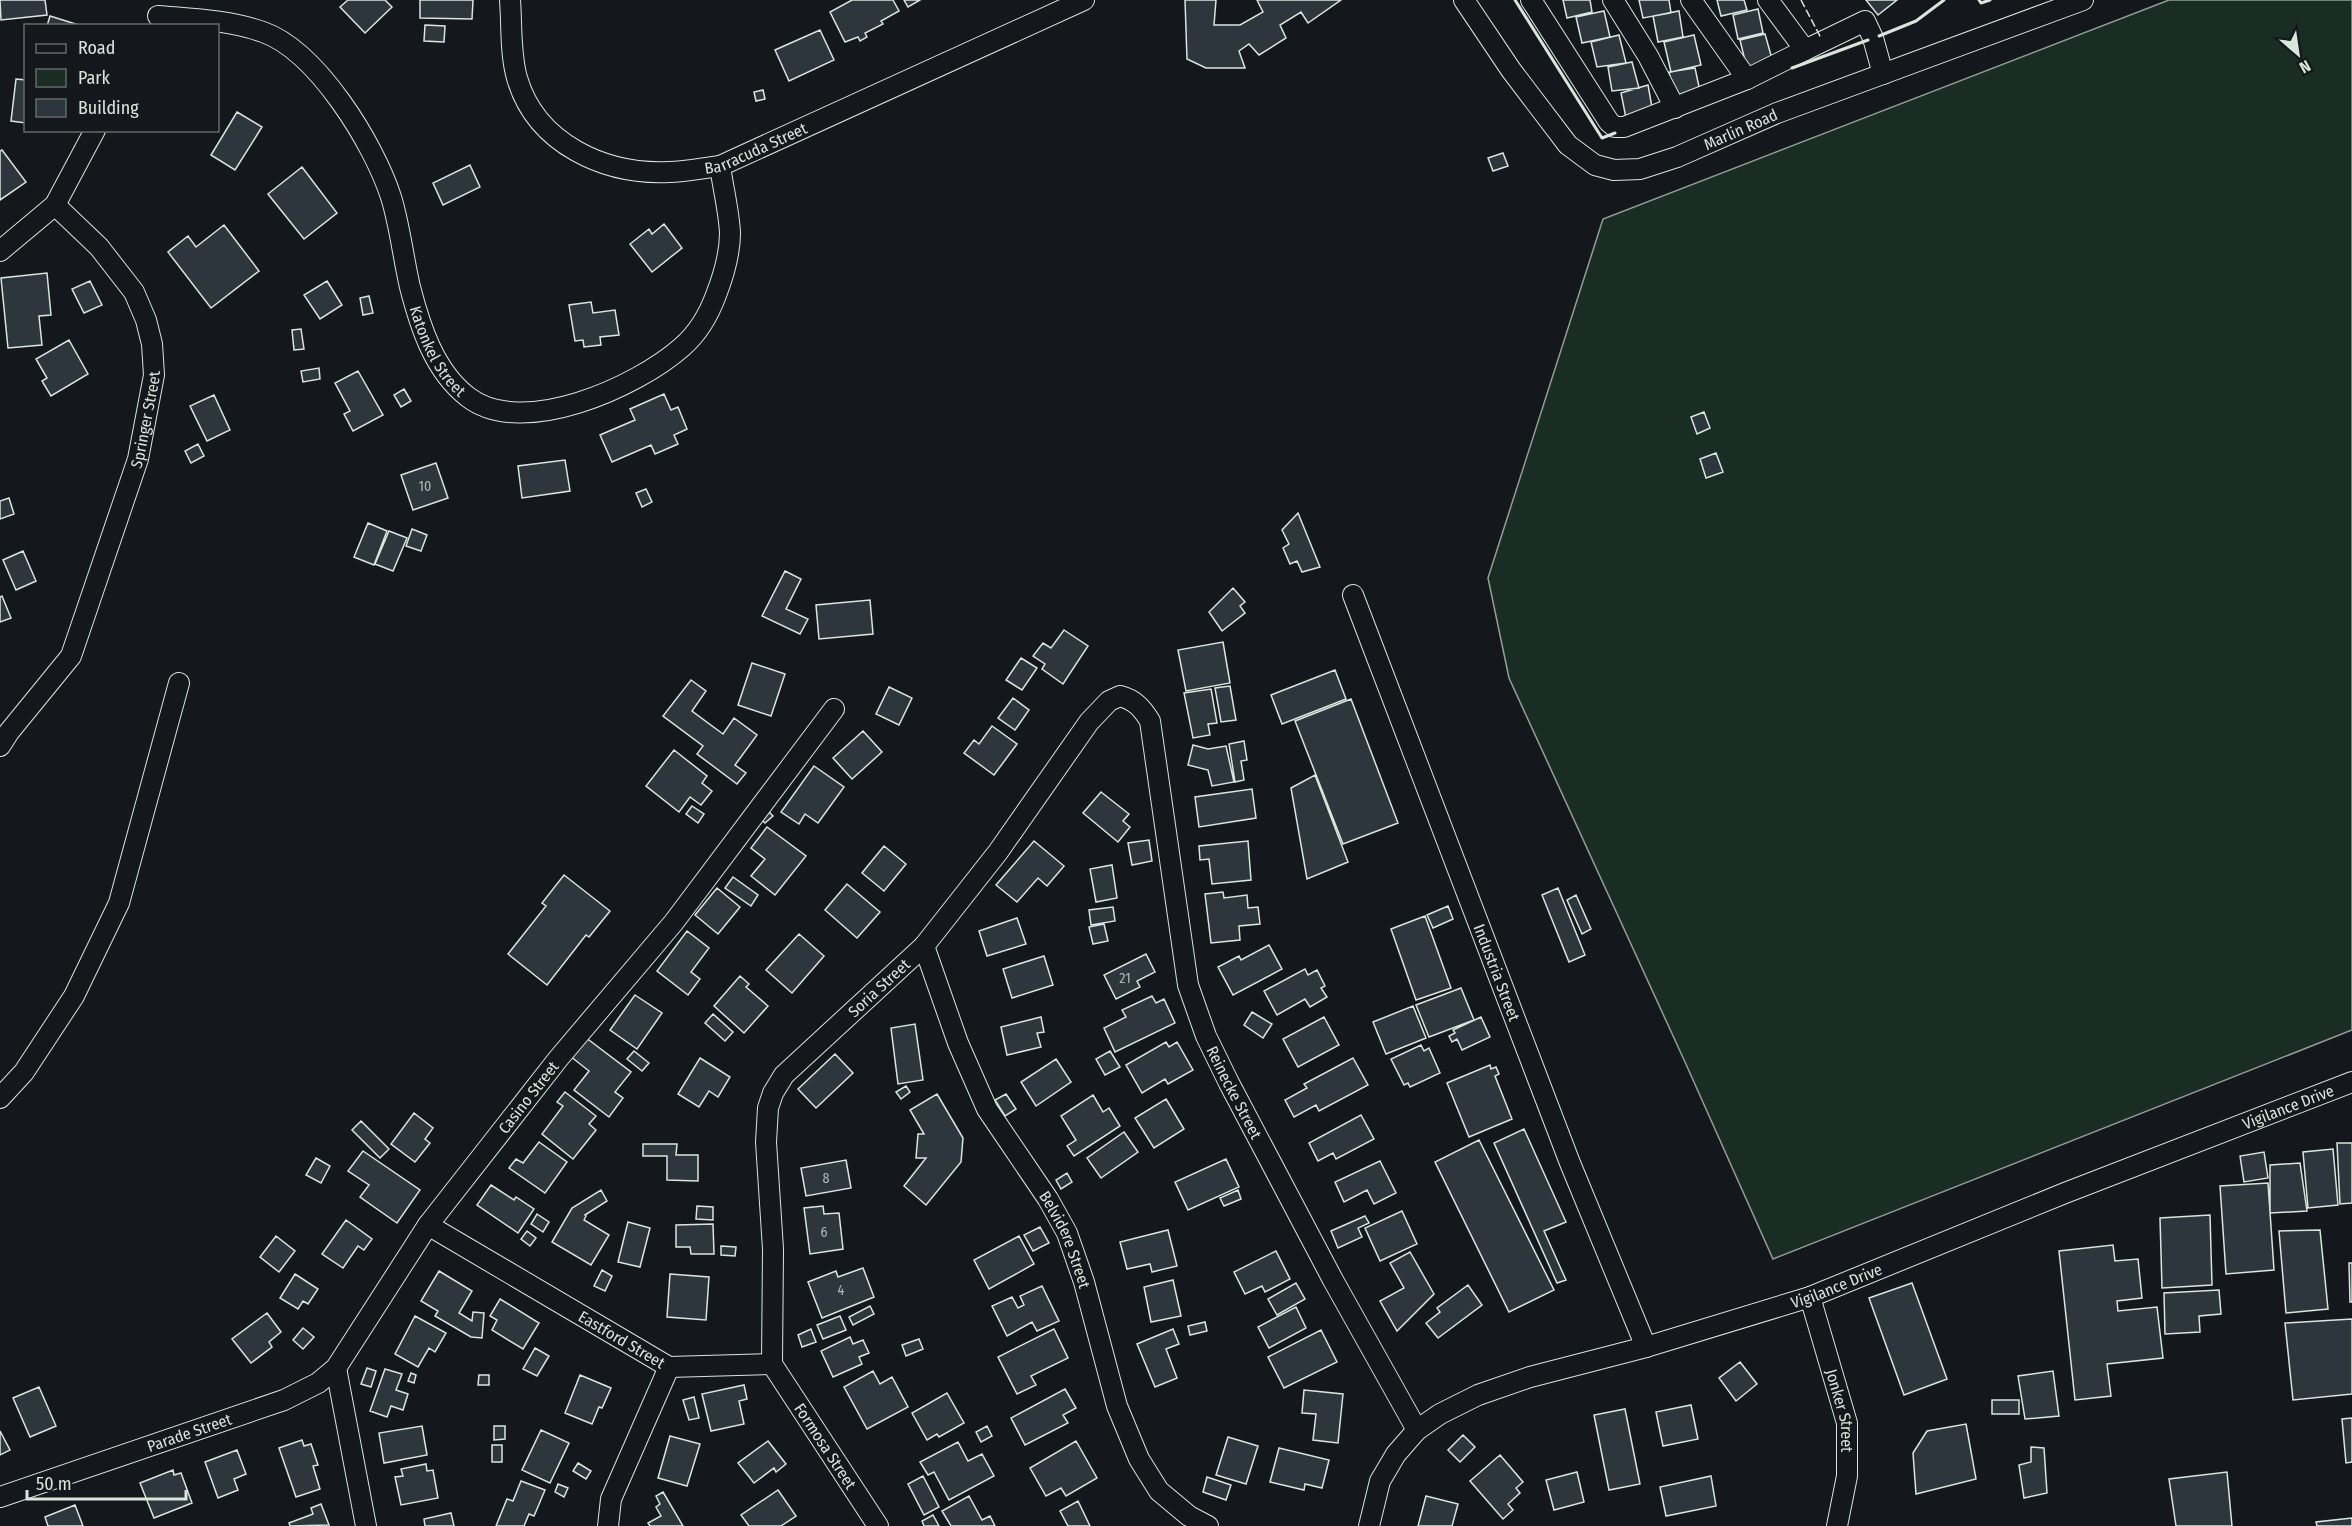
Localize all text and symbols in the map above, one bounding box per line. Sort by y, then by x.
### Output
legend [24,24,219,132]
north arrow [2268,24,2328,84]
text: Road [78,37,115,59]
text: N [2296,56,2314,77]
text: Park [78,67,111,89]
text: Building [78,97,139,119]
street label: Marlin Road [1701,105,1780,154]
street label: Barracuda Street [703,118,810,178]
street label: Katonkel Street [406,304,470,401]
street label: Springer Street [126,370,164,471]
house number: 10 [419,478,431,495]
street label: Industria Street [1470,921,1525,1024]
street label: Soria Street [844,954,914,1021]
house number: 21 [1119,970,1131,987]
street label: Reinecke Street [1203,1043,1267,1143]
street label: Casino Street [494,1057,563,1137]
street label: Vigilance Drive [2240,1080,2337,1133]
house number: 8 [823,1170,830,1187]
street label: Belvidere Street [1036,1187,1095,1291]
house number: 6 [821,1224,828,1241]
street label: Vigilance Drive [1789,1259,1885,1312]
house number: 4 [838,1282,845,1299]
street label: Eastford Street [575,1306,669,1372]
street label: Jonker Street [1822,1367,1857,1453]
street label: Formosa Street [791,1399,861,1493]
street label: Parade Street [145,1409,235,1456]
scale bar [27,1463,186,1501]
text: 50 m [36,1473,72,1495]

